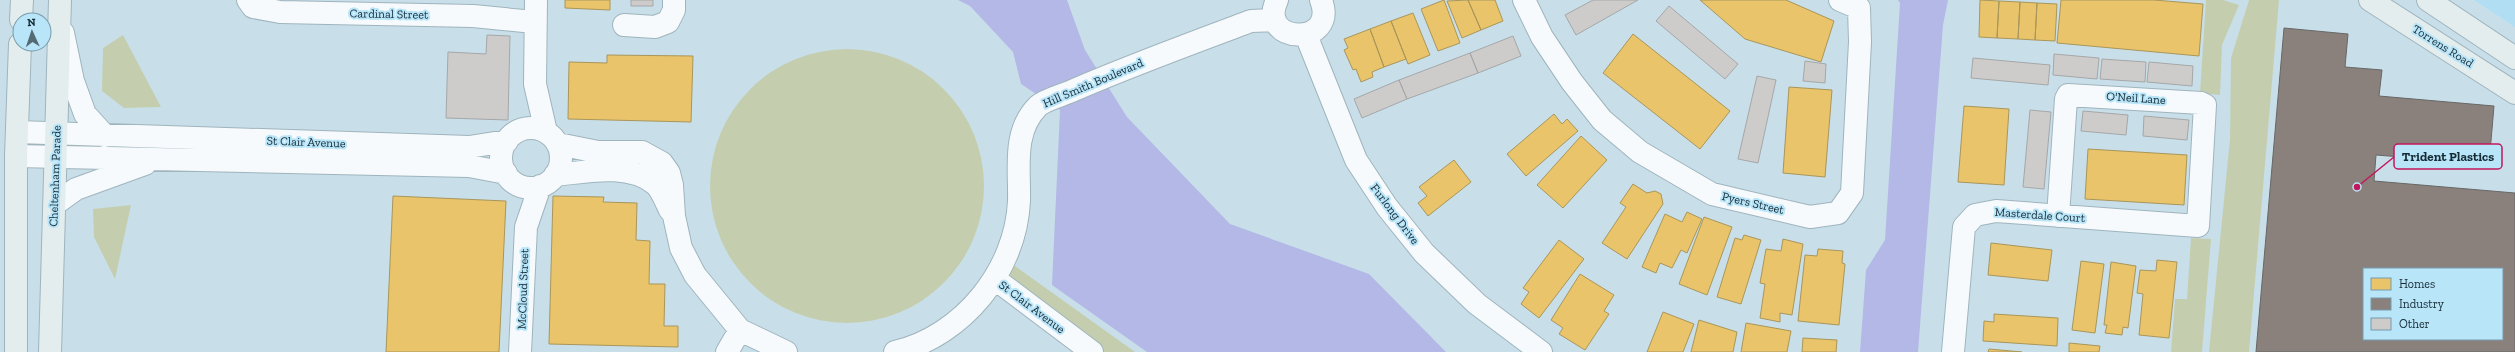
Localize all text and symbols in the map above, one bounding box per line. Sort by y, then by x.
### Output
street label: Cardinal Street [350,6,429,22]
north arrow [12,12,52,52]
text: N [27,16,37,29]
street label: Torrens Road [2410,22,2476,70]
street label: Hill Smith Boulevard [1041,55,1146,110]
street label: O'Neil Lane [2106,89,2166,107]
street label: Cheltenham Parade [46,125,64,227]
street label: St Clair Avenue [266,134,346,150]
callout: Trident Plastics [2394,144,2502,169]
text: Trident Plastics [2402,149,2494,164]
street label: Furlong Drive [1368,181,1423,247]
street label: Pyers Street [1721,189,1786,217]
street label: Masterdale Court [1994,205,2086,225]
street label: McCloud Street [515,248,531,330]
legend [2363,268,2503,340]
text: Homes [2399,277,2435,291]
street label: St Clair Avenue [996,278,1068,337]
text: Industry [2399,297,2445,311]
text: Other [2399,317,2430,331]

